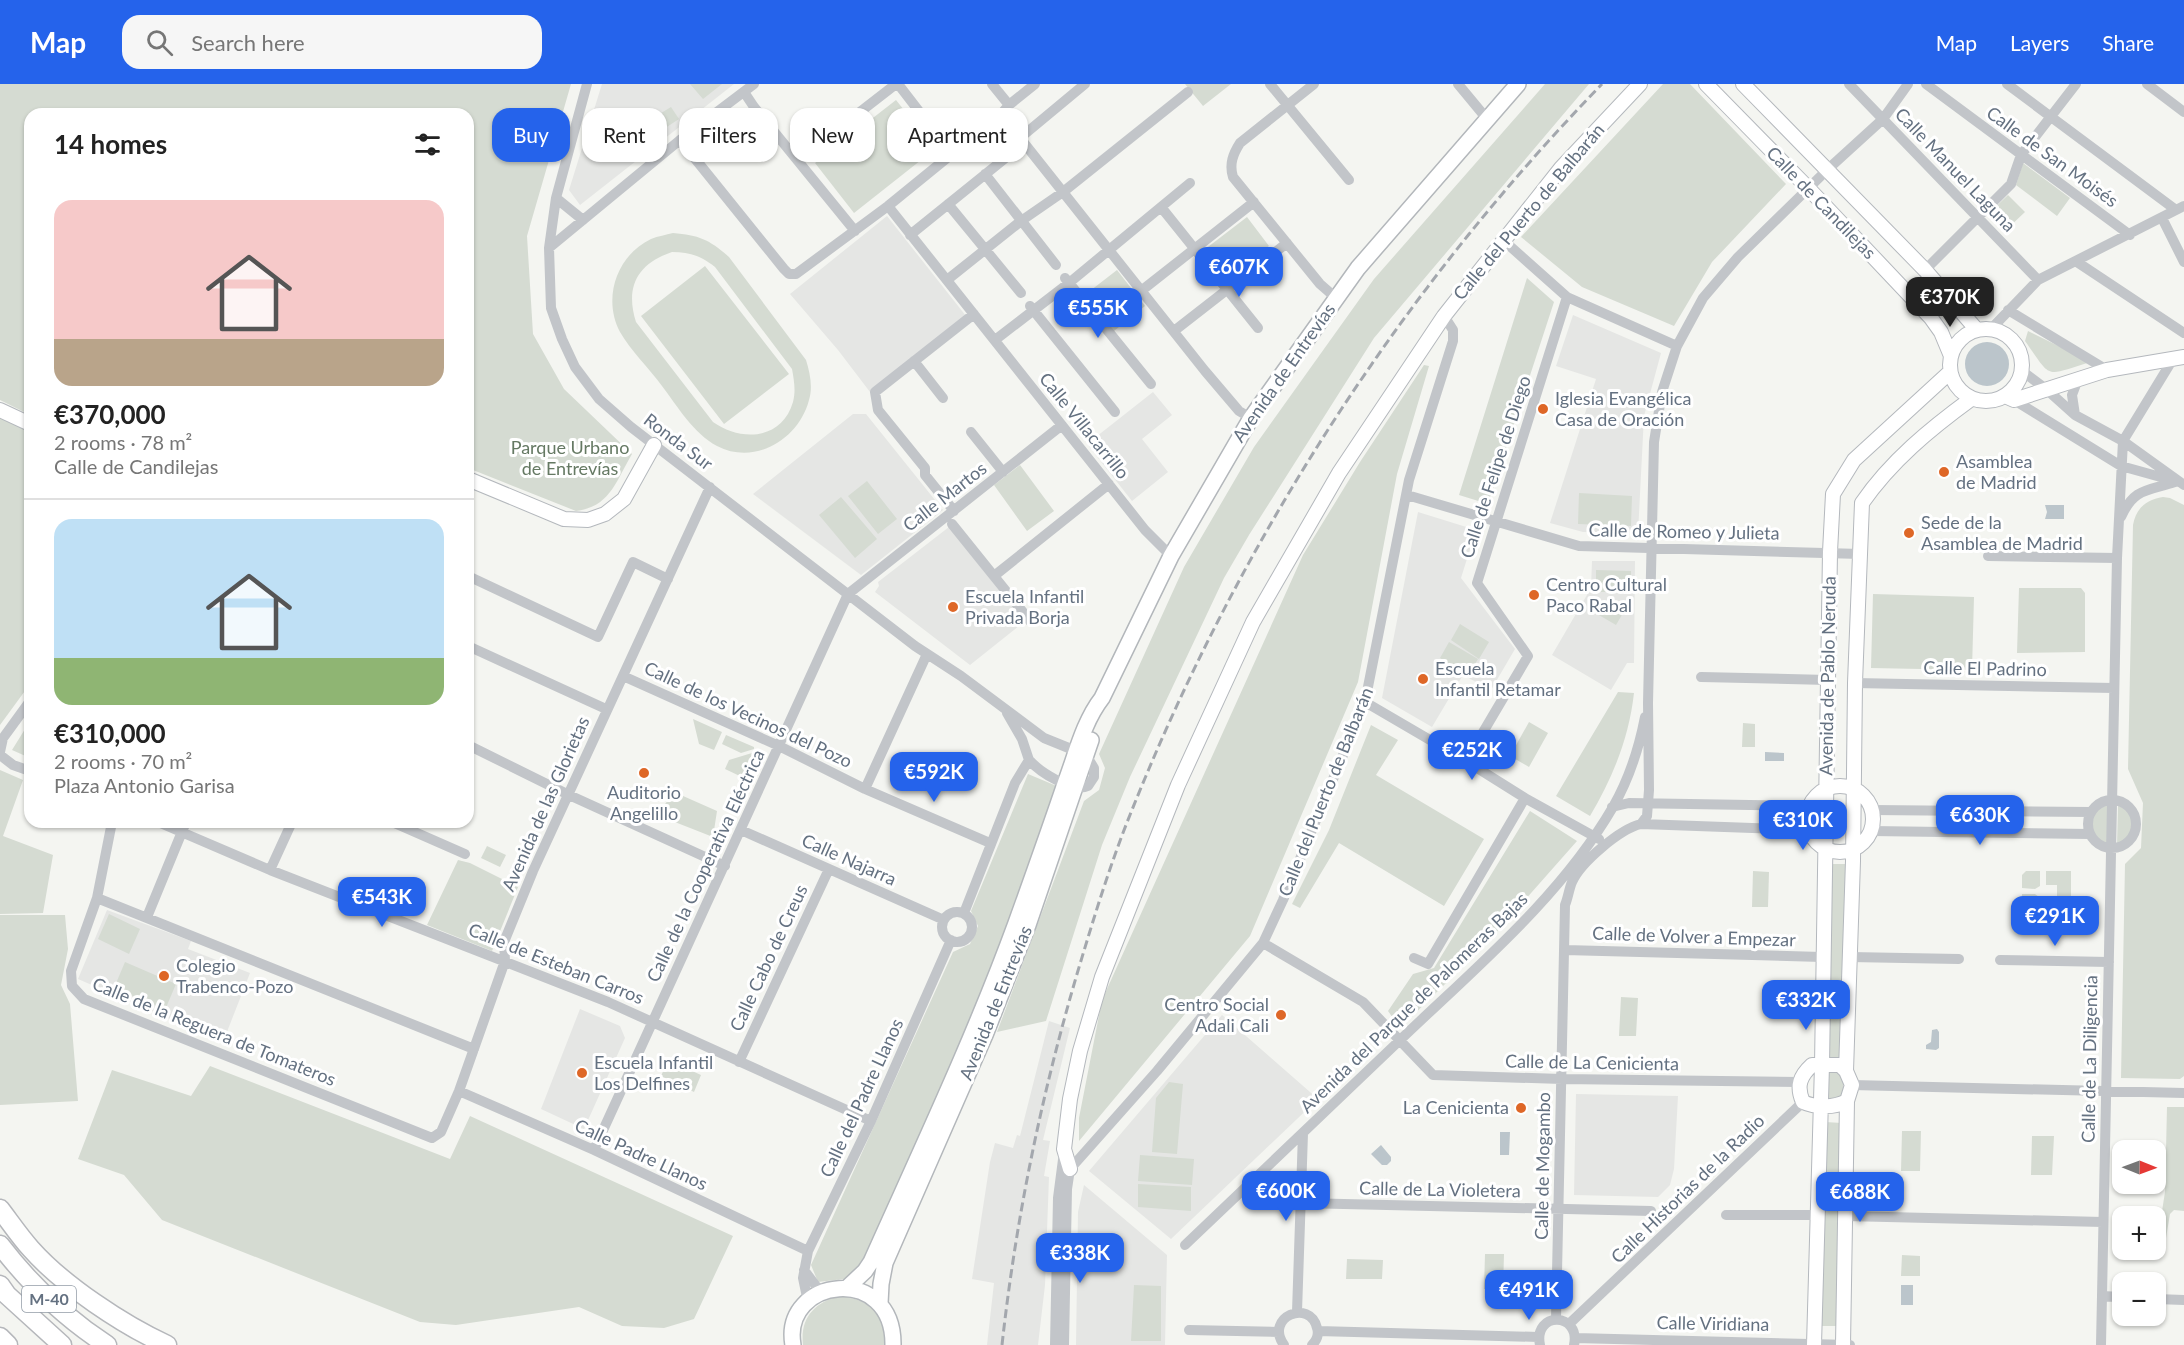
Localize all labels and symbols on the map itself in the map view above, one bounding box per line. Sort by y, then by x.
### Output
street label: Calle de San Moisés [1983,101,2123,211]
street label: Calle Manuel Laguna [1891,103,2021,236]
street label: Calle del Puerto de Balbarán [1448,119,1608,304]
street label: Calle de Candilejas [1762,141,1881,263]
pin: €607K [1197,247,1281,298]
pin: €370K [1908,277,1992,328]
pin: €555K [1056,288,1140,339]
street label: Avenida de Entrevías [1227,299,1339,446]
street label: Calle Villacarrillo [1035,368,1134,483]
street label: Calle de Felipe de Diego [1455,373,1535,561]
place label: Iglesia Evangélica Casa de Oración [1555,387,1691,430]
marker: Iglesia Evangélica Casa de Oración [1536,402,1550,416]
street label: Ronda Sur [640,408,718,475]
park label: Parque Urbano de Entrevías [511,436,629,479]
place label: Asamblea de Madrid [1956,450,2037,493]
street label: Calle Martos [898,457,991,536]
marker: Asamblea de Madrid [1937,465,1951,479]
place label: Sede de la Asamblea de Madrid [1921,511,2083,554]
street label: Calle de Romeo y Julieta [1588,518,1780,544]
marker: Sede de la Asamblea de Madrid [1902,526,1916,540]
place label: Centro Cultural Paco Rabal [1546,573,1667,616]
street label: Avenida de Pablo Neruda [1814,576,1840,776]
place label: Escuela Infantil Privada Borja [965,585,1084,628]
marker: Centro Cultural Paco Rabal [1527,588,1541,602]
marker: Escuela Infantil Privada Borja [946,600,960,614]
street label: Calle de los Vecinos del Pozo [641,656,856,772]
street label: Calle El Padrino [1923,656,2047,680]
place label: Escuela Infantil Retamar [1435,657,1561,700]
marker: Escuela Infantil Retamar [1416,672,1430,686]
street label: Calle del Puerto de Balbarán [1273,684,1377,899]
street label: Avenida de las Glorietas [497,713,594,894]
pin: €252K [1430,730,1514,781]
street label: Calle de la Cooperativa Eléctrica [641,746,769,985]
pin: €592K [892,752,976,803]
marker: Auditorio Angelillo [637,766,651,780]
place label: Auditorio Angelillo [607,781,681,824]
pin: €630K [1938,795,2022,846]
pin: €310K [1761,800,1845,851]
street label: Calle Najarra [799,828,900,890]
pin: €543K [340,877,424,928]
street label: Calle Cabo de Creus [724,881,812,1034]
street label: Avenida del Parque de Palomeras Bajas [1295,887,1532,1117]
pin: €291K [2013,896,2097,947]
street label: Calle de Esteban Carros [466,918,647,1008]
street label: Calle de Volver a Empezar [1592,921,1797,951]
street label: Avenida de Entrevías [954,922,1036,1083]
place label: Colegio Trabenco-Pozo [176,954,294,997]
marker: Colegio Trabenco-Pozo [157,969,171,983]
street label: Calle de la Reguera de Tomateros [89,972,340,1090]
street label: Calle de La Diligencia [2077,975,2101,1143]
pin: €332K [1764,980,1848,1031]
place label: Centro Social Adali Cali [1164,993,1269,1036]
marker: Centro Social Adali Cali [1274,1008,1288,1022]
street label: Calle del Padre Llanos [815,1015,908,1180]
street label: Calle de La Cenicienta [1505,1049,1679,1075]
place label: Escuela Infantil Los Delfines [594,1051,713,1094]
marker: Escuela Infantil Los Delfines [575,1066,589,1080]
street label: Calle de Mogambo [1530,1092,1554,1240]
place label: La Cenicienta [1403,1096,1509,1118]
marker: La Cenicienta [1514,1101,1528,1115]
street label: Calle Historias de la Radio [1606,1109,1769,1267]
street label: Calle Padre Llanos [572,1114,711,1195]
north arrow [2112,1140,2166,1194]
pin: €600K [1244,1171,1328,1222]
pin: €688K [1818,1172,1902,1223]
street label: Calle de La Violetera [1359,1177,1521,1201]
pin: €338K [1038,1233,1122,1284]
pin: €491K [1487,1270,1571,1321]
road number: M-40 [22,1286,76,1312]
street label: Calle Viridiana [1657,1311,1770,1335]

